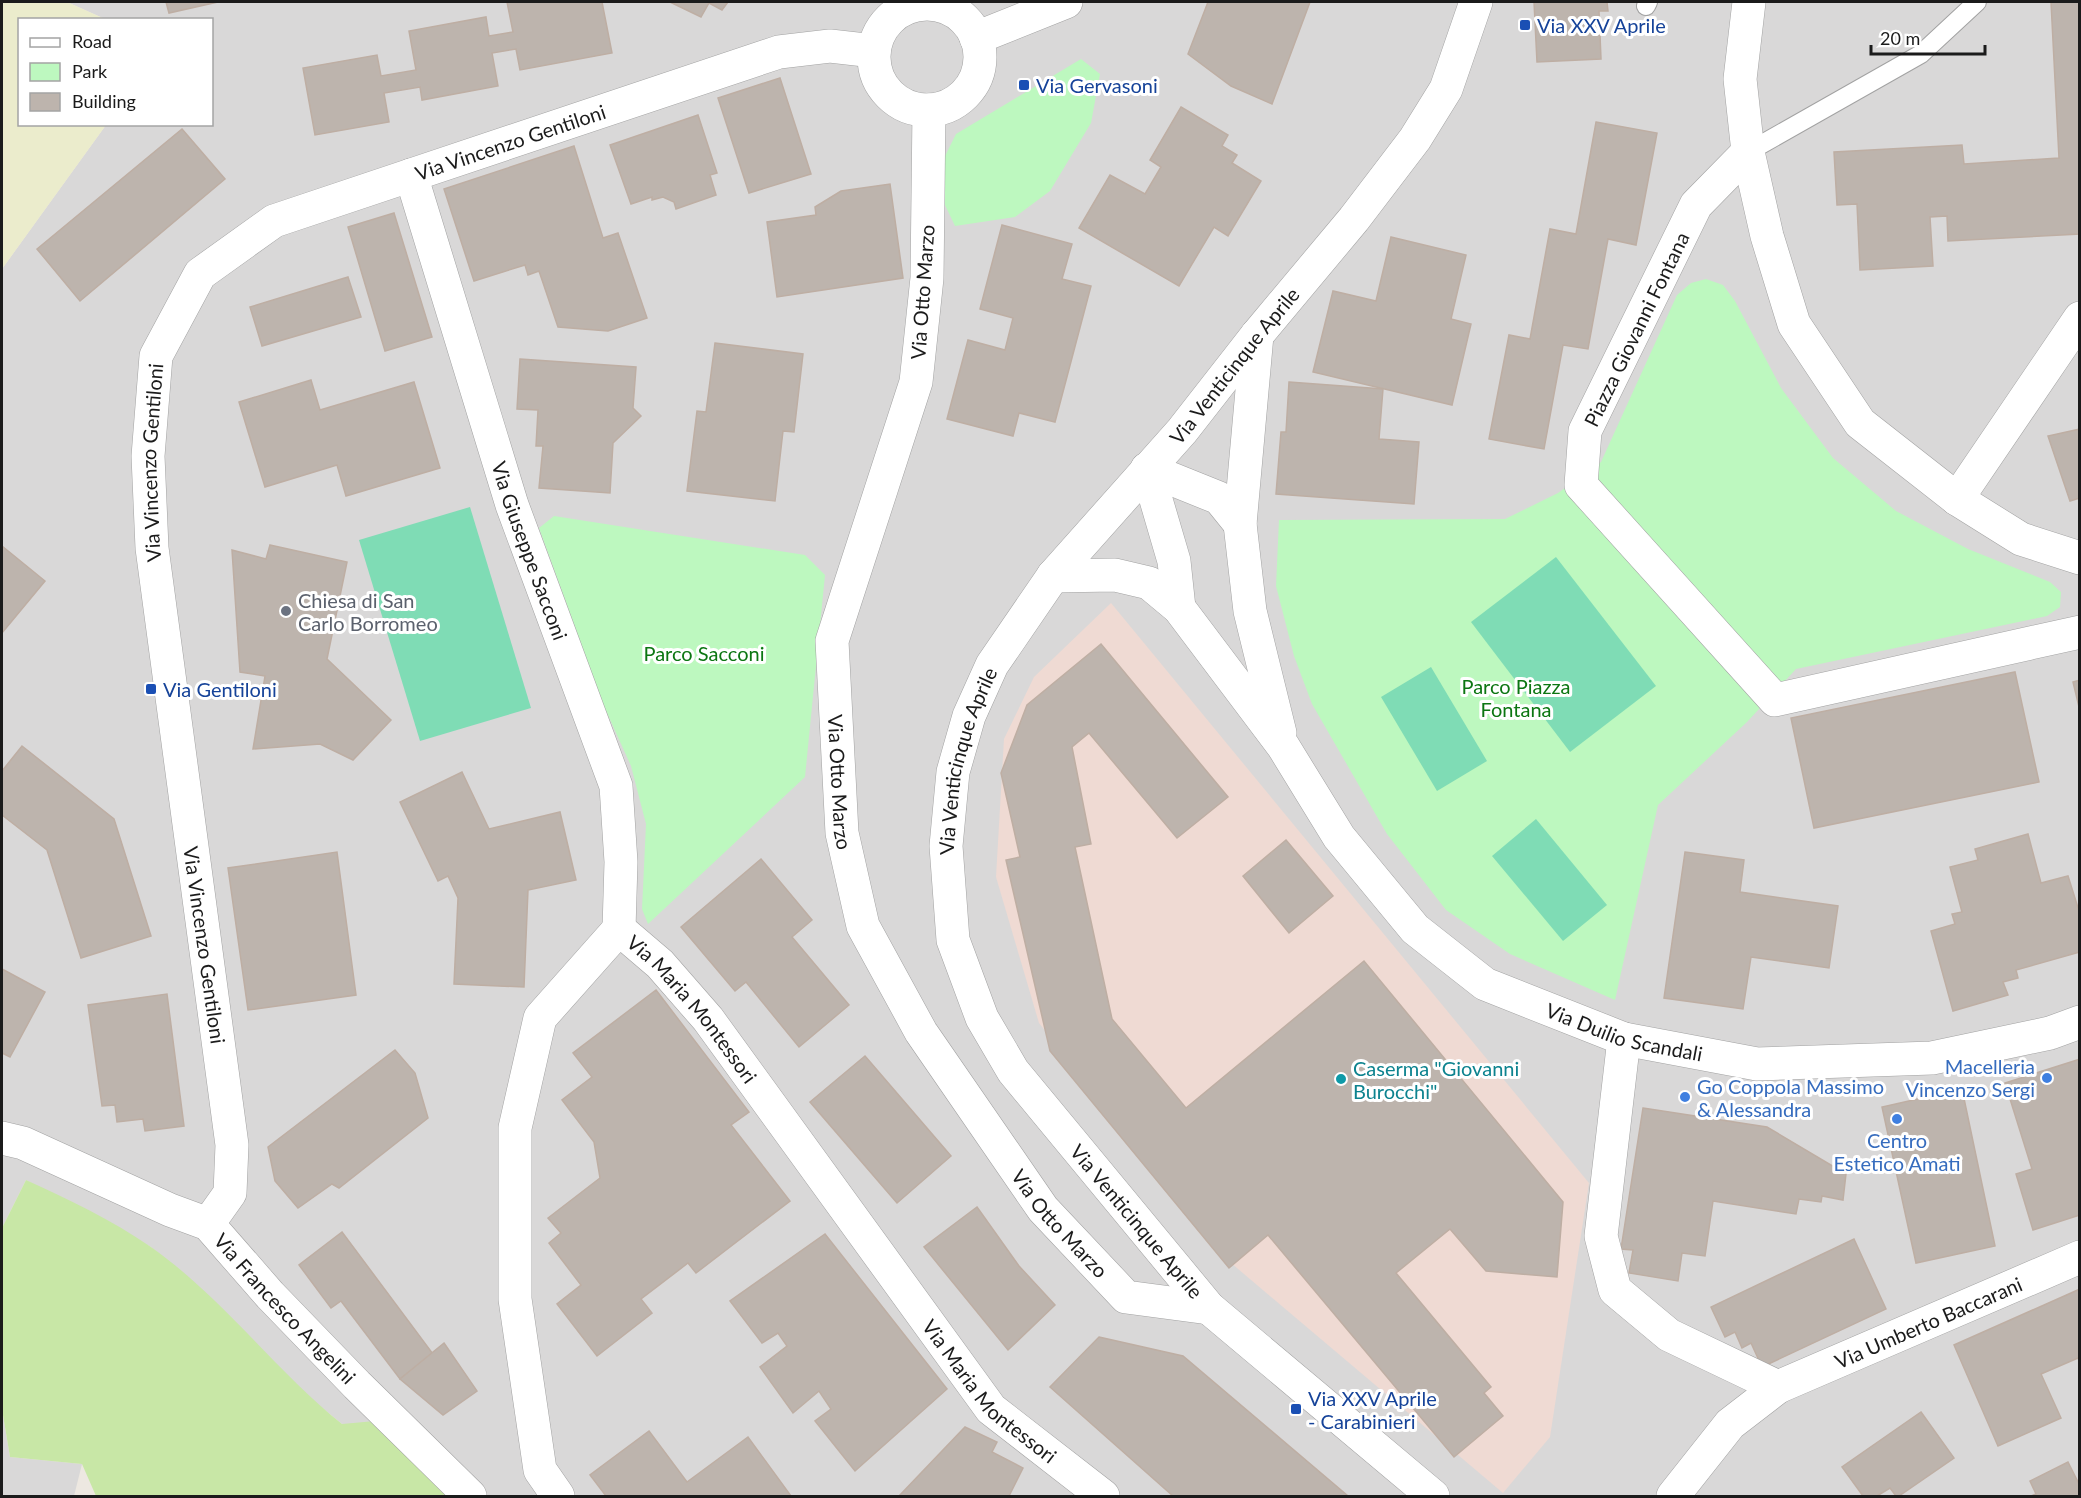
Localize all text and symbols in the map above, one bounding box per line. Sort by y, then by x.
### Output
place label: Via XXV Aprile [1537,13,1666,37]
legend [18,18,213,126]
marker: Via XXV Aprile [1518,18,1532,32]
scale bar [1871,18,1985,56]
text: 20 m [1880,27,1920,49]
text: Road [72,30,112,52]
text: Park [72,60,108,82]
place label: Via Gervasoni [1036,73,1158,97]
marker: Via Gervasoni [1017,78,1031,92]
text: Building [72,90,136,112]
street label: Via Vincenzo Gentiloni [412,99,608,185]
street label: Via Otto Marzo [905,224,939,360]
street label: Piazza Giovanni Fontana [1578,228,1694,430]
street label: Via Venticinque Aprile [1164,282,1304,449]
street label: Via Vincenzo Gentiloni [136,362,167,563]
street label: Via Giuseppe Sacconi [487,458,573,643]
place label: Chiesa di San Carlo Borromeo [298,588,438,635]
marker: Chiesa di San Carlo Borromeo [279,604,293,618]
park label: Parco Sacconi [643,641,765,665]
street label: Via Venticinque Aprile [934,663,1001,856]
park label: Parco Piazza Fontana [1461,674,1571,721]
place label: Via Gentiloni [163,677,277,701]
marker: Via Gentiloni [144,682,158,696]
street label: Via Otto Marzo [824,714,857,852]
street label: Via Vincenzo Gentiloni [179,845,231,1045]
street label: Via Maria Montessori [622,929,762,1087]
street label: Via Duilio Scandali [1543,997,1705,1066]
place label: Macelleria Vincenzo Sergi [1906,1054,2035,1101]
place label: Caserma "Giovanni Burocchi" [1353,1056,1519,1103]
marker: Macelleria Vincenzo Sergi [2040,1071,2054,1085]
marker: Caserma "Giovanni Burocchi" [1334,1072,1348,1086]
place label: Go Coppola Massimo & Alessandra [1697,1074,1884,1121]
marker: Go Coppola Massimo & Alessandra [1678,1090,1692,1104]
marker: Centro Estetico Amati [1890,1112,1904,1126]
place label: Centro Estetico Amati [1833,1128,1961,1175]
street label: Via Venticinque Aprile [1066,1139,1208,1303]
street label: Via Otto Marzo [1007,1164,1113,1282]
street label: Via Francesco Angelini [209,1228,361,1389]
street label: Via Umberto Baccarani [1831,1271,2026,1373]
street label: Via Maria Montessori [918,1315,1062,1468]
place label: Via XXV Aprile - Carabinieri [1308,1386,1437,1433]
marker: Via XXV Aprile - Carabinieri [1289,1402,1303,1416]

